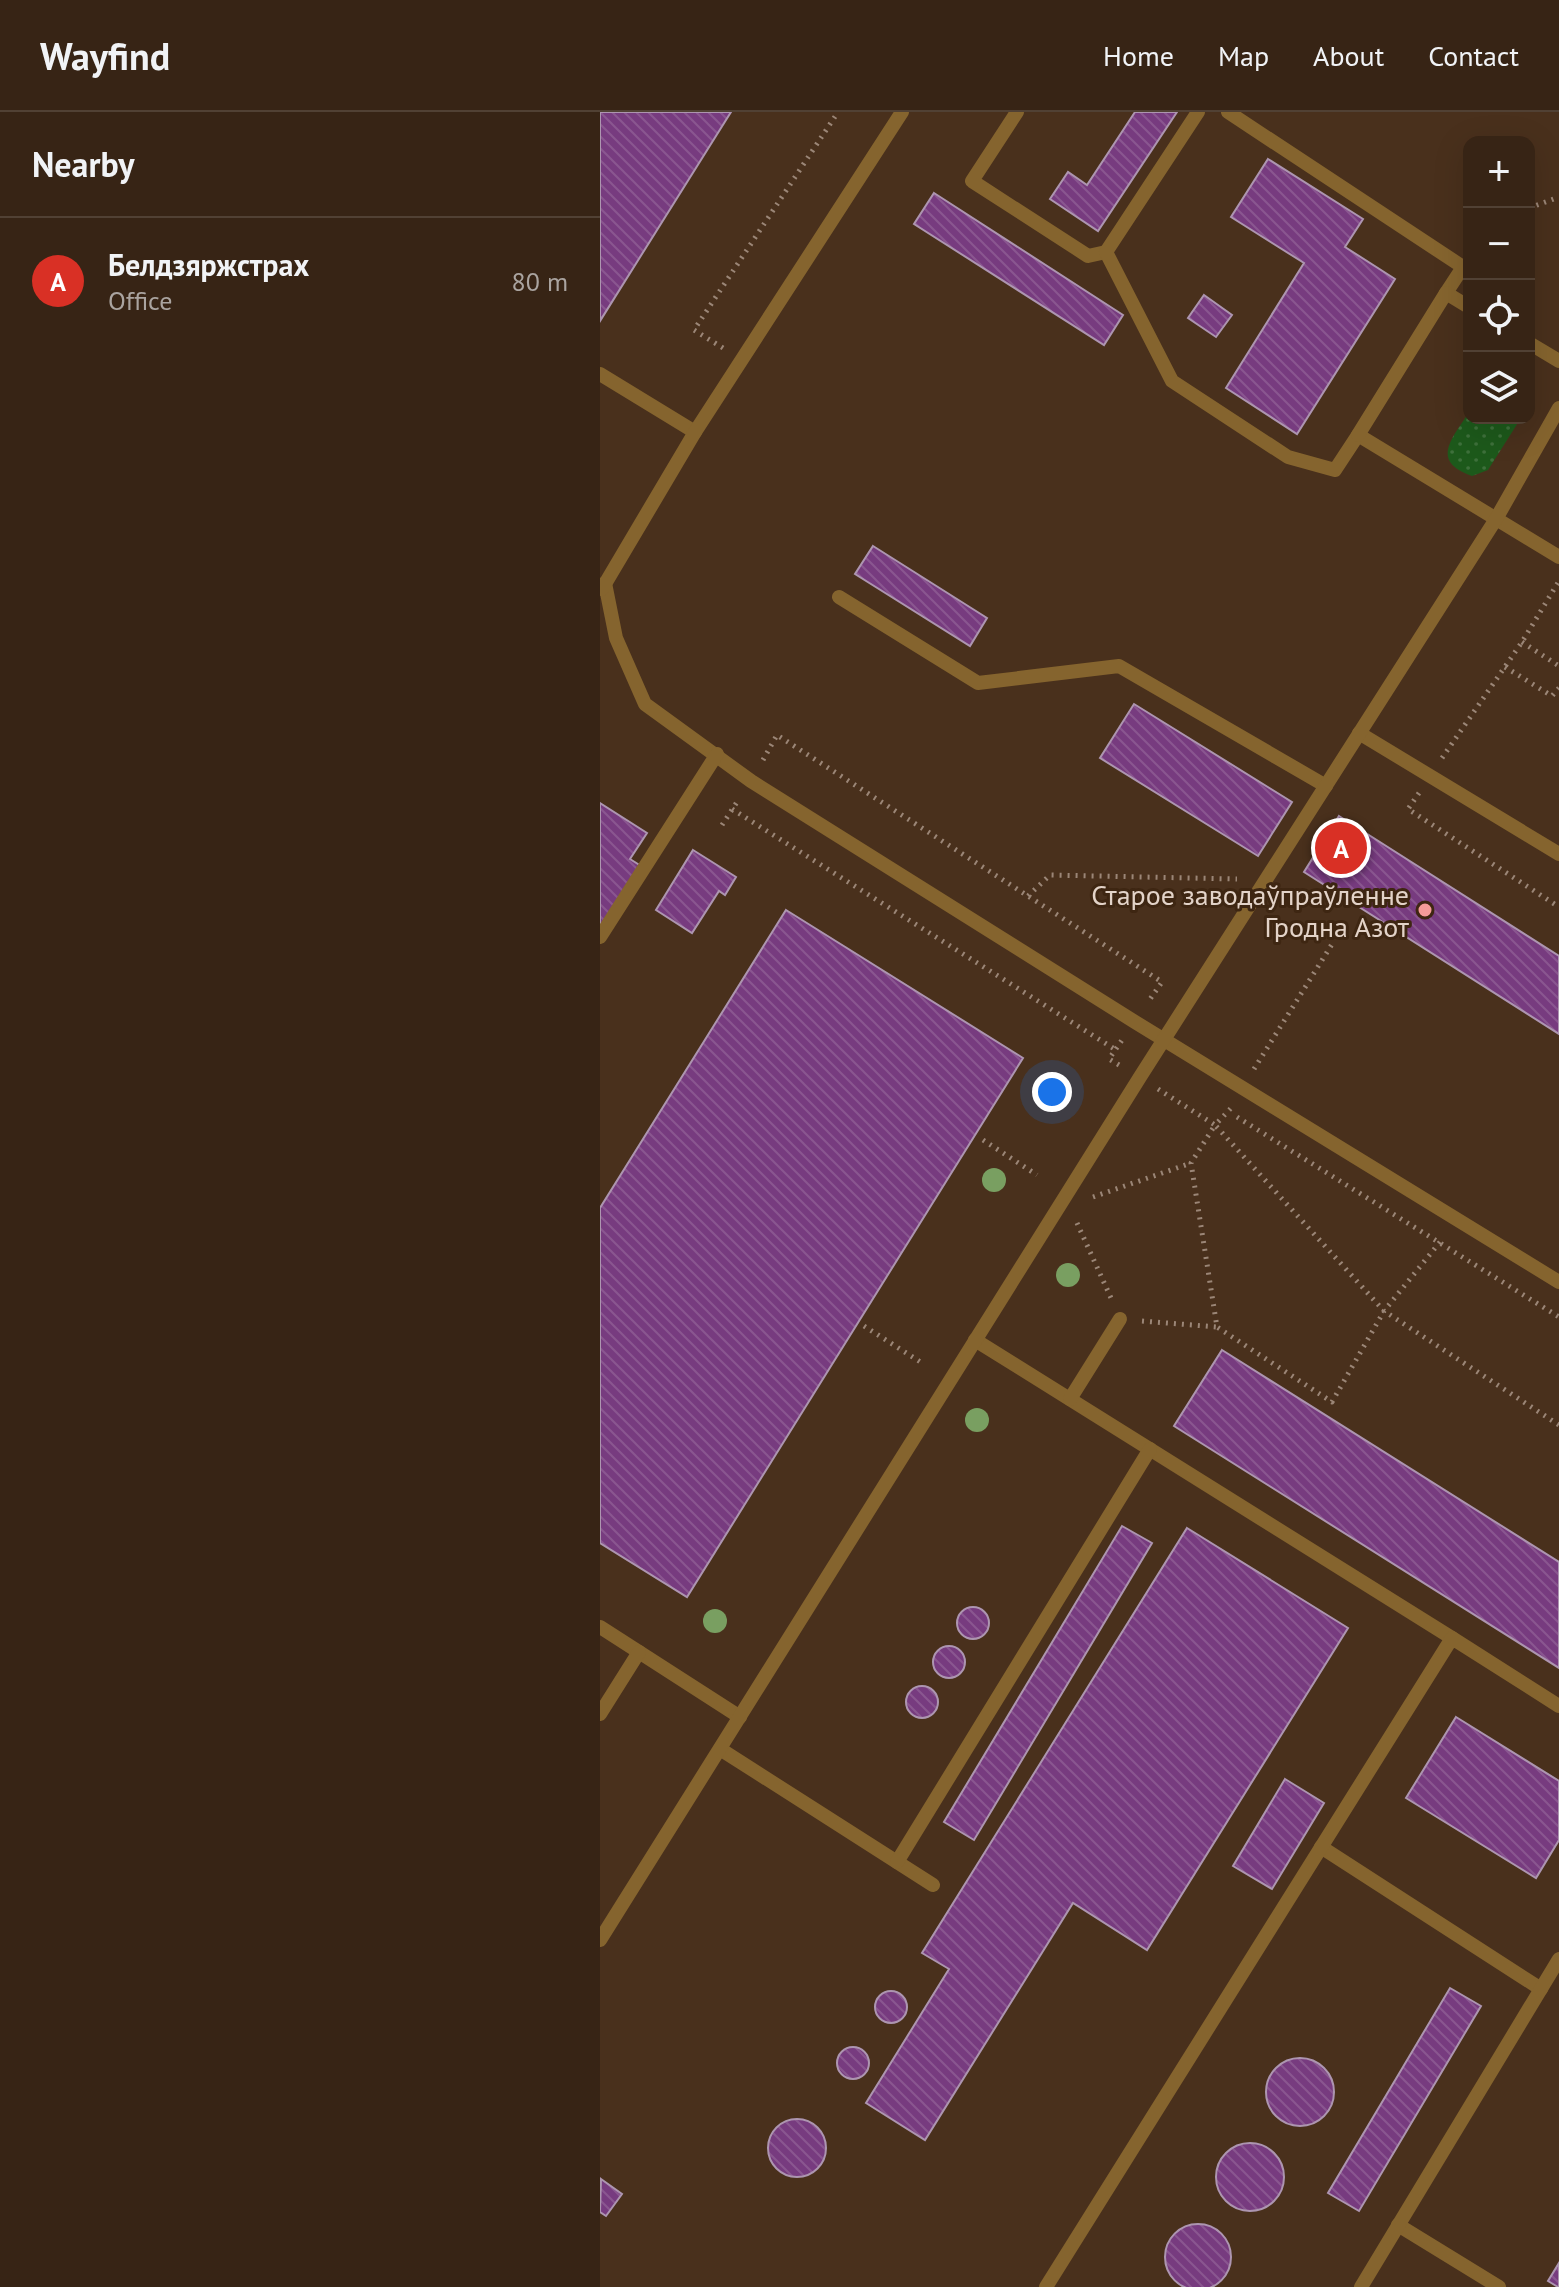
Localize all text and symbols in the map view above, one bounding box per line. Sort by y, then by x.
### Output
text: Wayfind [40,31,170,80]
text: Home [1103,37,1174,74]
text: Map [1218,37,1269,74]
text: About [1313,37,1384,74]
text: Contact [1428,37,1519,74]
map controls [1463,136,1535,424]
button: + [1463,136,1535,208]
text: Nearby [32,142,134,186]
button: − [1463,208,1535,280]
text: Белдзяржстрах [108,245,309,284]
text: A [50,265,66,298]
text: 80 m [512,265,568,298]
button: locate [1463,280,1535,352]
text: Office [108,284,172,317]
button: layers [1463,352,1535,424]
pin: A [1315,818,1367,878]
place label: Старое заводаўпраўленне Гродна Азот [1091,876,1410,945]
marker: Старое заводаўпраўленне Гродна Азот [1416,901,1434,919]
your location [1032,1072,1072,1112]

